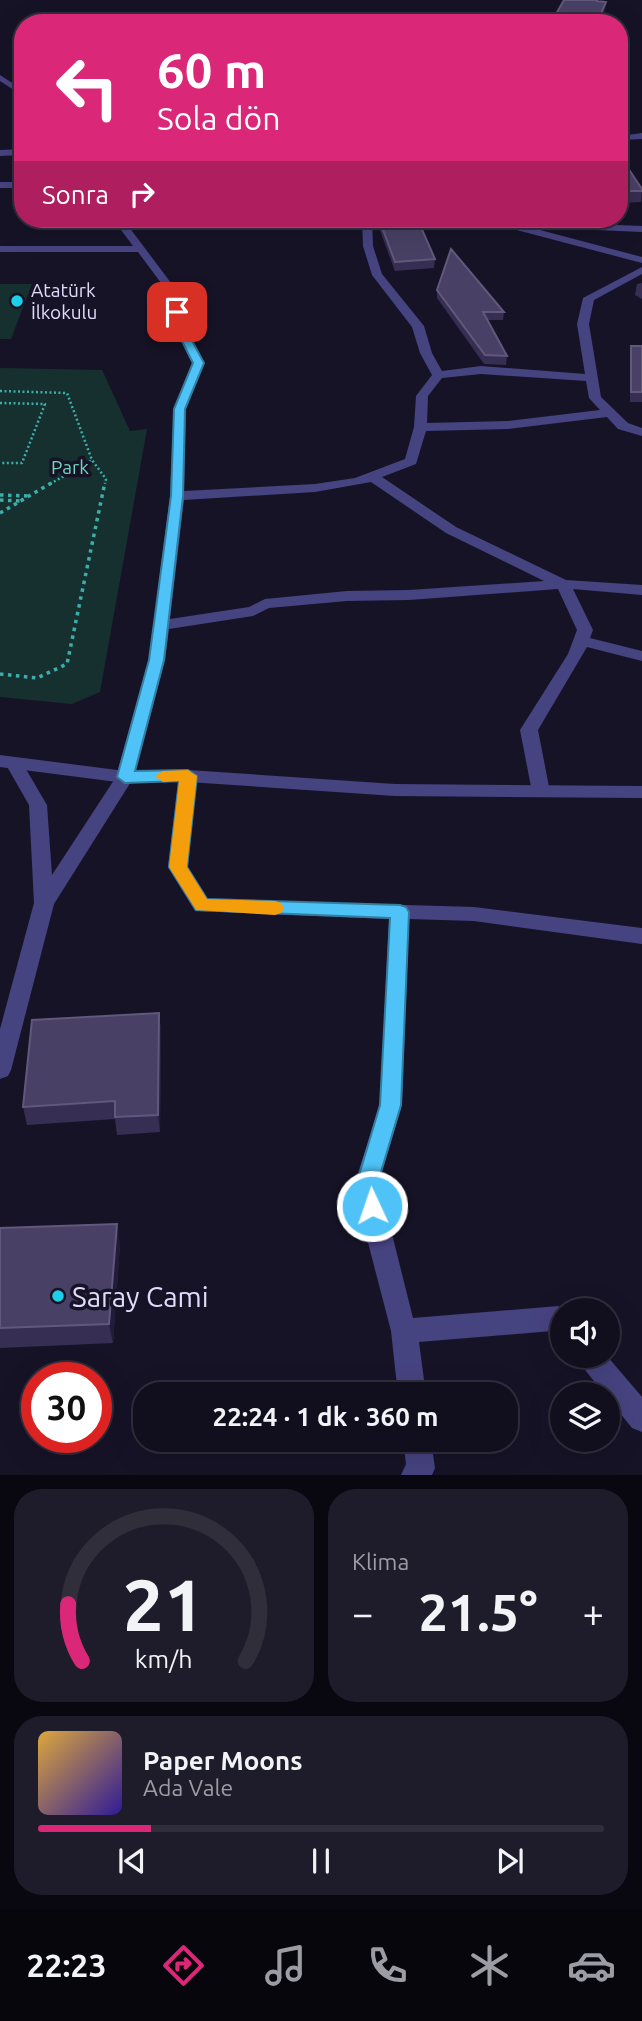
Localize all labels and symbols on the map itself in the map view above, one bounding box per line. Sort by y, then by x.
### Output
place label: Atatürk İlkokulu [31,279,97,323]
pin [147,282,207,342]
marker: Atatürk İlkokulu [9,293,25,309]
park label: Park [51,456,89,478]
position arrow [335,1169,409,1243]
place label: Saray Cami [72,1281,209,1312]
marker: Saray Cami [50,1288,66,1304]
speed limit sign: 30 [21,1362,112,1453]

